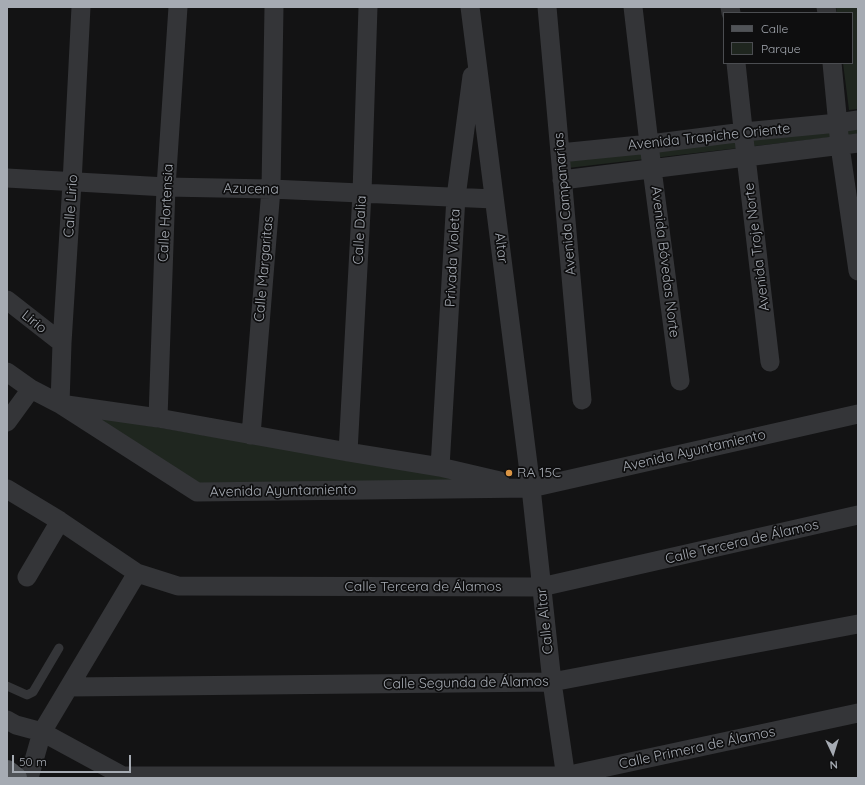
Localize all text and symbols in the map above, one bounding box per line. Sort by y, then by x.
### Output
legend [723,12,853,64]
text: Calle [761,21,788,36]
text: Parque [761,41,801,56]
street label: Avenida Trapiche Oriente [627,120,791,154]
street label: Avenida Campanarias [550,132,580,276]
street label: Calle Hortensia [155,163,177,263]
street label: Calle Lirio [60,174,82,238]
street label: Azucena [223,180,279,198]
street label: Avenida Troje Norte [741,182,773,312]
street label: Avenida Bóvedas Norte [647,185,683,339]
street label: Calle Dalia [350,195,370,265]
street label: Privada Violeta [442,208,464,308]
street label: Calle Margaritas [251,215,277,323]
street label: Altar [491,232,511,264]
street label: Lirio [18,307,50,337]
street label: Avenida Ayuntamiento [621,426,767,476]
place label: RA 15C [517,465,561,481]
marker: RA 15C [504,468,514,478]
street label: Avenida Ayuntamiento [210,481,356,501]
street label: Calle Tercera de Álamos [664,516,820,568]
street label: Calle Tercera de Álamos [345,579,501,595]
street label: Calle Altar [533,587,557,655]
street label: Calle Segunda de Álamos [383,673,549,693]
street label: Calle Primera de Álamos [617,723,777,773]
north arrow [813,733,853,773]
scale bar [14,747,133,773]
text: 50 m [19,754,47,769]
text: N [829,758,838,772]

